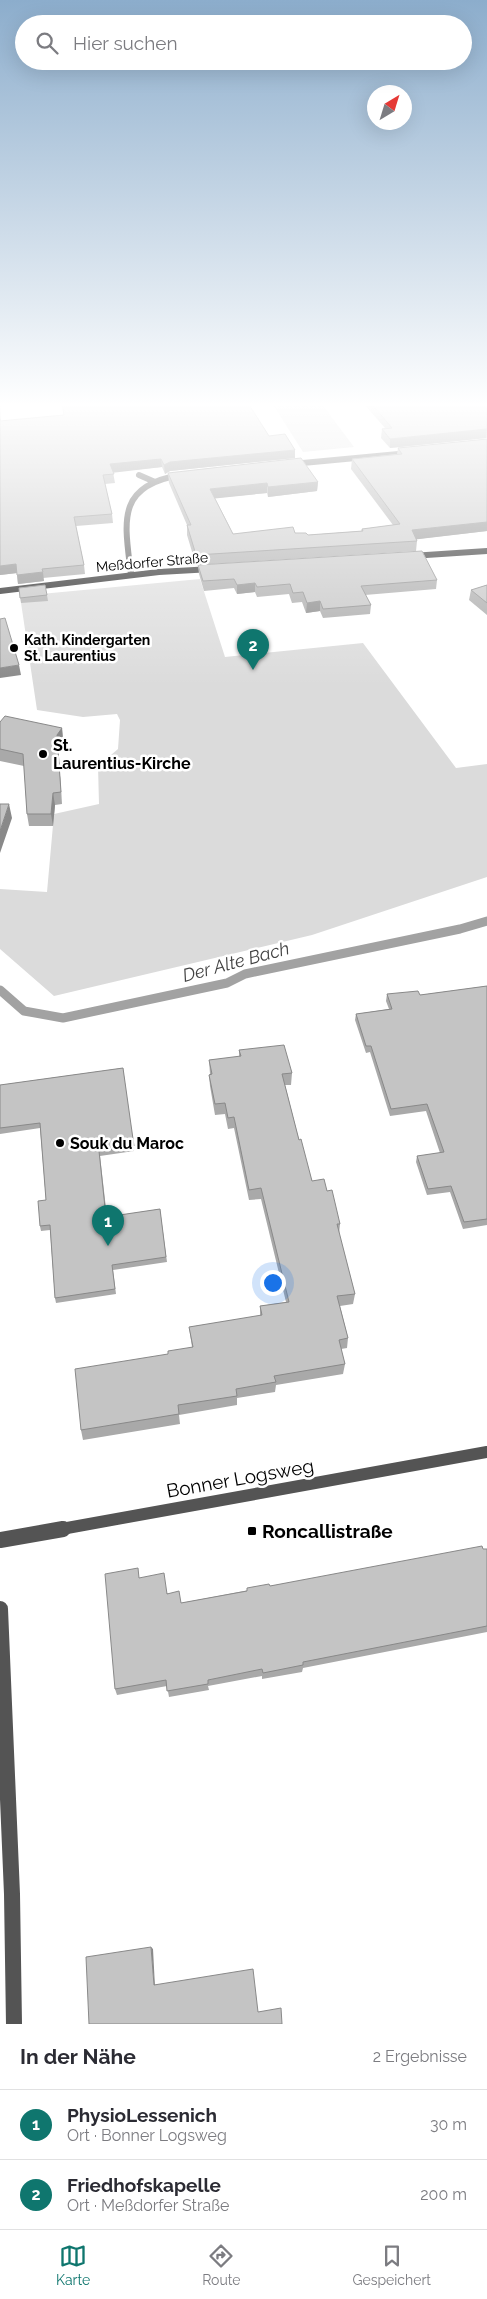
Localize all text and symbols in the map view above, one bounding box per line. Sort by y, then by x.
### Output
search box [15,15,472,70]
icon: search [33,29,61,57]
text: Hier suchen [73,32,178,54]
north arrow [367,85,412,130]
street label: Meßdorfer Straße [95,549,209,575]
pin: 2 [237,629,269,670]
place label: Kath. Kindergarten St. Laurentius [24,632,150,664]
marker: Kath. Kindergarten St. Laurentius [8,642,20,654]
place label: St. Laurentius-Kirche [53,736,191,773]
marker: St. Laurentius-Kirche [37,748,49,760]
water label: Der Alte Bach [180,937,292,986]
place label: Souk du Maroc [70,1134,184,1153]
marker: Souk du Maroc [54,1137,66,1149]
pin: 1 [92,1205,124,1246]
your location [260,1270,286,1296]
street label: Bonner Logsweg [165,1454,315,1502]
place label: Roncallistraße [262,1520,393,1542]
marker: Roncallistraße [246,1525,258,1537]
text: In der Nähe [20,2044,136,2069]
text: 2 Ergebnisse [373,2047,467,2066]
text: PhysioLessenich [67,2104,217,2126]
text: 1 [32,2115,40,2134]
text: 30 m [430,2115,467,2134]
text: Ort · Bonner Logsweg [67,2126,227,2145]
text: Friedhofskapelle [67,2174,221,2196]
text: 2 [31,2185,41,2204]
text: 200 m [420,2185,467,2204]
text: Ort · Meßdorfer Straße [67,2196,230,2215]
tab: Karte [56,2242,90,2288]
tab: Route [202,2242,241,2288]
tab: Gespeichert [352,2242,431,2288]

